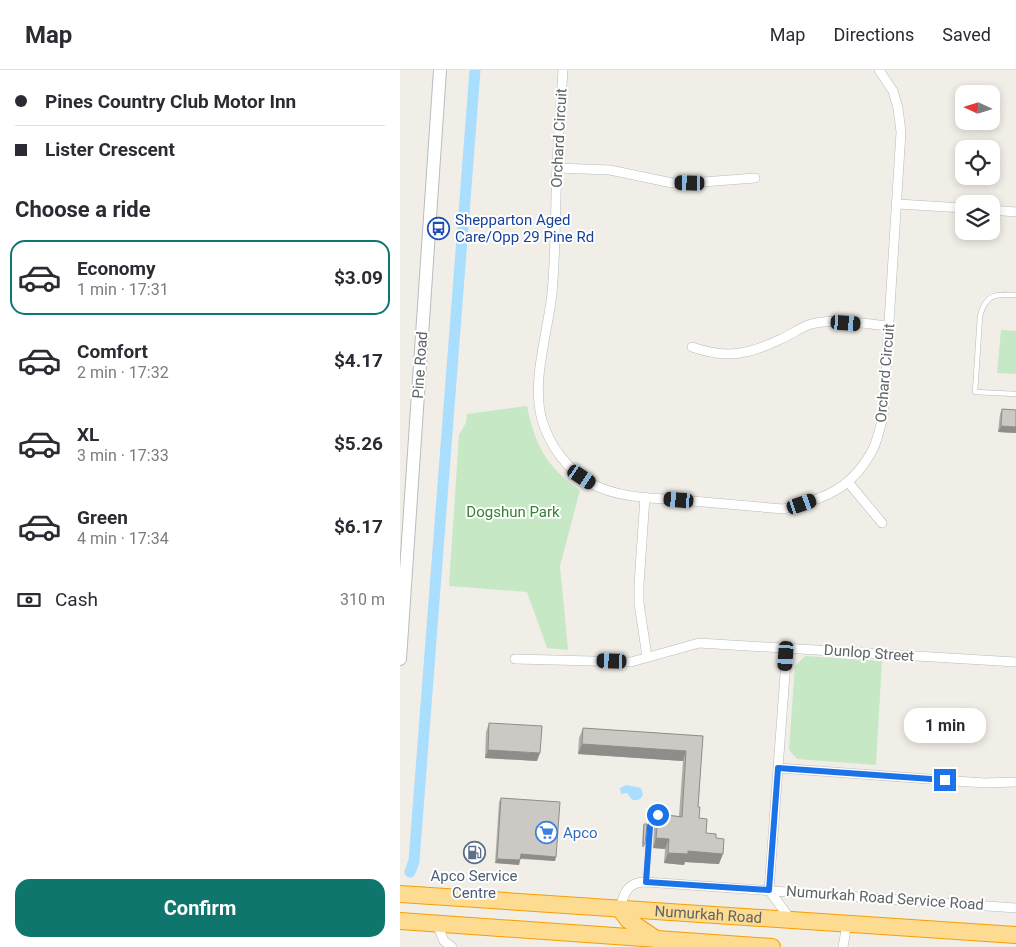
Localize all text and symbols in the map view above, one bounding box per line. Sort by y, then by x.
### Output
text: Map [25,21,72,49]
text: Map [770,24,805,45]
text: Directions [833,24,914,45]
text: Saved [942,24,991,45]
north arrow [955,85,1000,130]
map controls [955,85,1000,240]
street label: Orchard Circuit [547,88,571,188]
text: Pines Country Club Motor Inn [45,90,296,113]
text: Lister Crescent [45,138,175,161]
button: locate [955,140,1000,185]
car [674,175,705,191]
button: layers [955,195,1000,240]
text: Choose a ride [15,197,151,222]
place label: Shepparton Aged Care/Opp 29 Pine Rd [455,211,594,246]
bus stop icon: Shepparton Aged Care/Opp 29 Pine Rd [427,217,451,241]
icon: car [17,255,62,300]
text: Economy [77,257,156,280]
text: $3.09 [334,266,383,289]
text: 1 min · 17:31 [77,280,169,299]
car [830,314,861,332]
street label: Orchard Circuit [872,322,898,423]
street label: Pine Road [409,331,431,399]
icon: car [17,338,62,383]
text: Comfort [77,340,148,363]
text: $4.17 [334,349,383,372]
text: 2 min · 17:32 [77,363,169,382]
icon: car [17,421,62,466]
text: XL [77,423,99,446]
text: $5.26 [334,432,383,455]
text: 3 min · 17:33 [77,446,169,465]
car [565,462,598,492]
car [663,491,694,509]
car [785,492,818,516]
park label: Dogshun Park [466,503,560,521]
icon: car [17,504,62,549]
text: Green [77,506,128,529]
text: $6.17 [334,515,383,538]
text: 4 min · 17:34 [77,529,169,548]
icon: cash [15,586,43,614]
text: Cash [55,588,98,611]
text: 310 m [340,590,385,609]
car [777,641,794,671]
street label: Dunlop Street [823,641,915,665]
car [596,653,627,669]
callout: 1 min [904,708,986,742]
text: 1 min [925,716,965,735]
route end [934,769,956,791]
route start [647,804,669,826]
supermarket icon: Apco [535,821,559,845]
place label: Apco [563,824,598,842]
fuel station icon: Apco Service Centre [462,841,486,865]
place label: Apco Service Centre [430,867,518,902]
button: Confirm [15,879,385,937]
street label: Numurkah Road Service Road [785,882,985,914]
street label: Numurkah Road [654,902,763,927]

